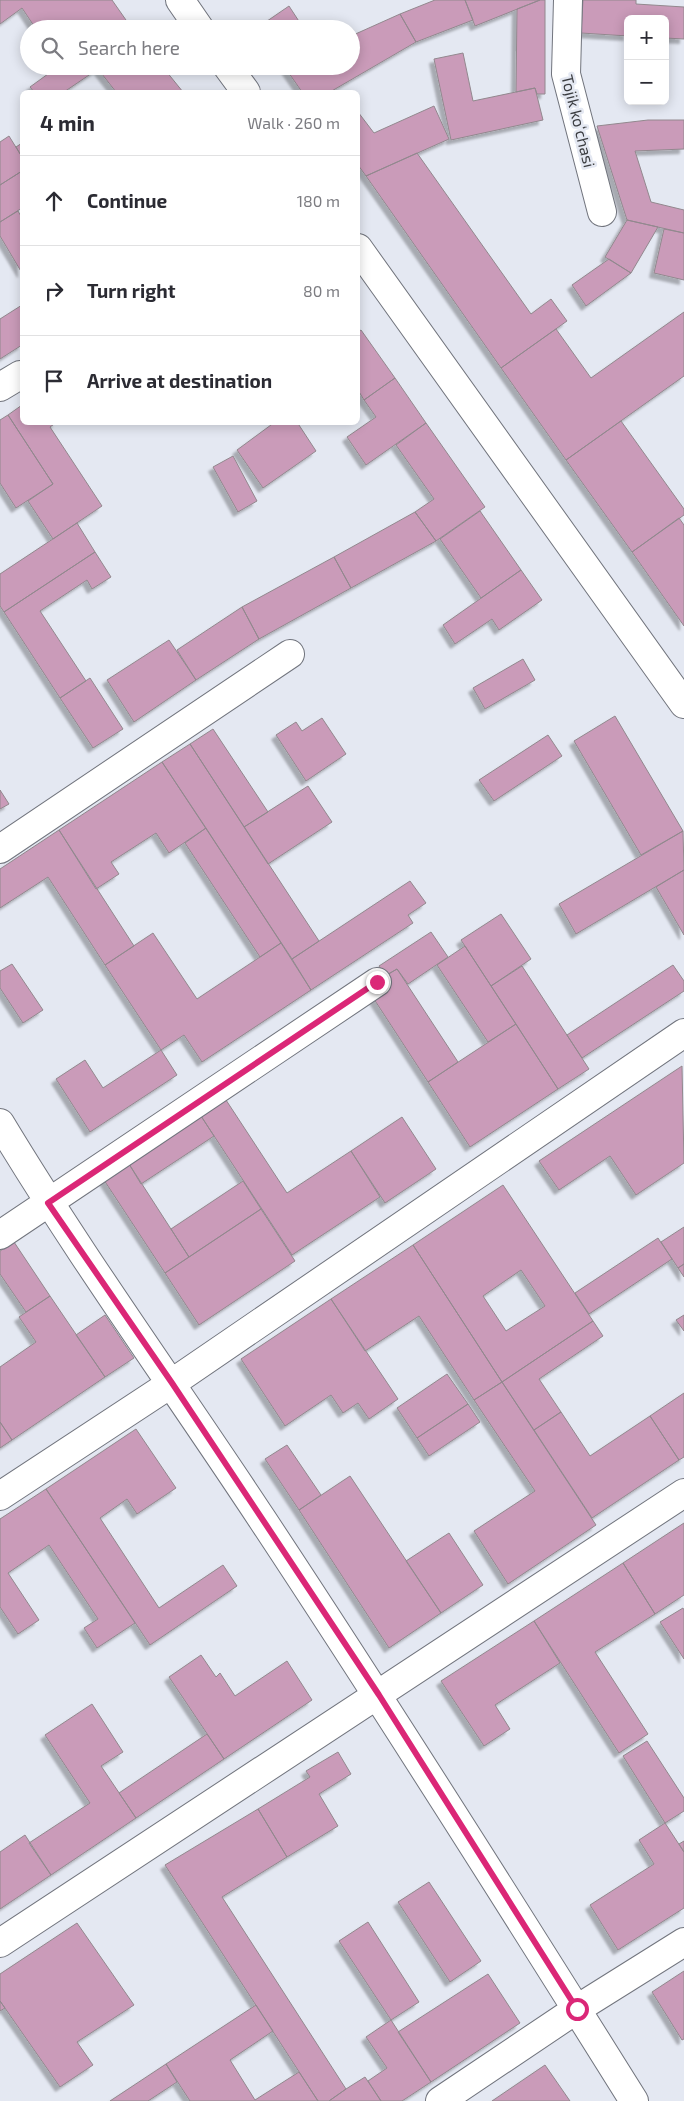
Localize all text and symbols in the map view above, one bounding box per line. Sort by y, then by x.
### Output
map controls [624,15,669,105]
button: + [624,15,669,60]
search box [20,20,360,75]
icon: search [38,34,66,62]
text: Search here [78,36,180,59]
button: − [624,60,669,105]
street label: Tojik koʻchasi [557,73,600,170]
text: 4 min [40,110,95,135]
text: Walk · 260 m [247,113,340,132]
icon: ahead [40,187,68,215]
text: Continue [87,189,167,212]
text: 180 m [297,191,340,210]
icon: right [40,277,68,305]
text: Turn right [87,279,175,302]
text: 80 m [303,281,340,300]
icon: arrive [40,367,68,395]
text: Arrive at destination [87,369,272,392]
route end [366,971,389,994]
route start [566,1998,589,2021]

